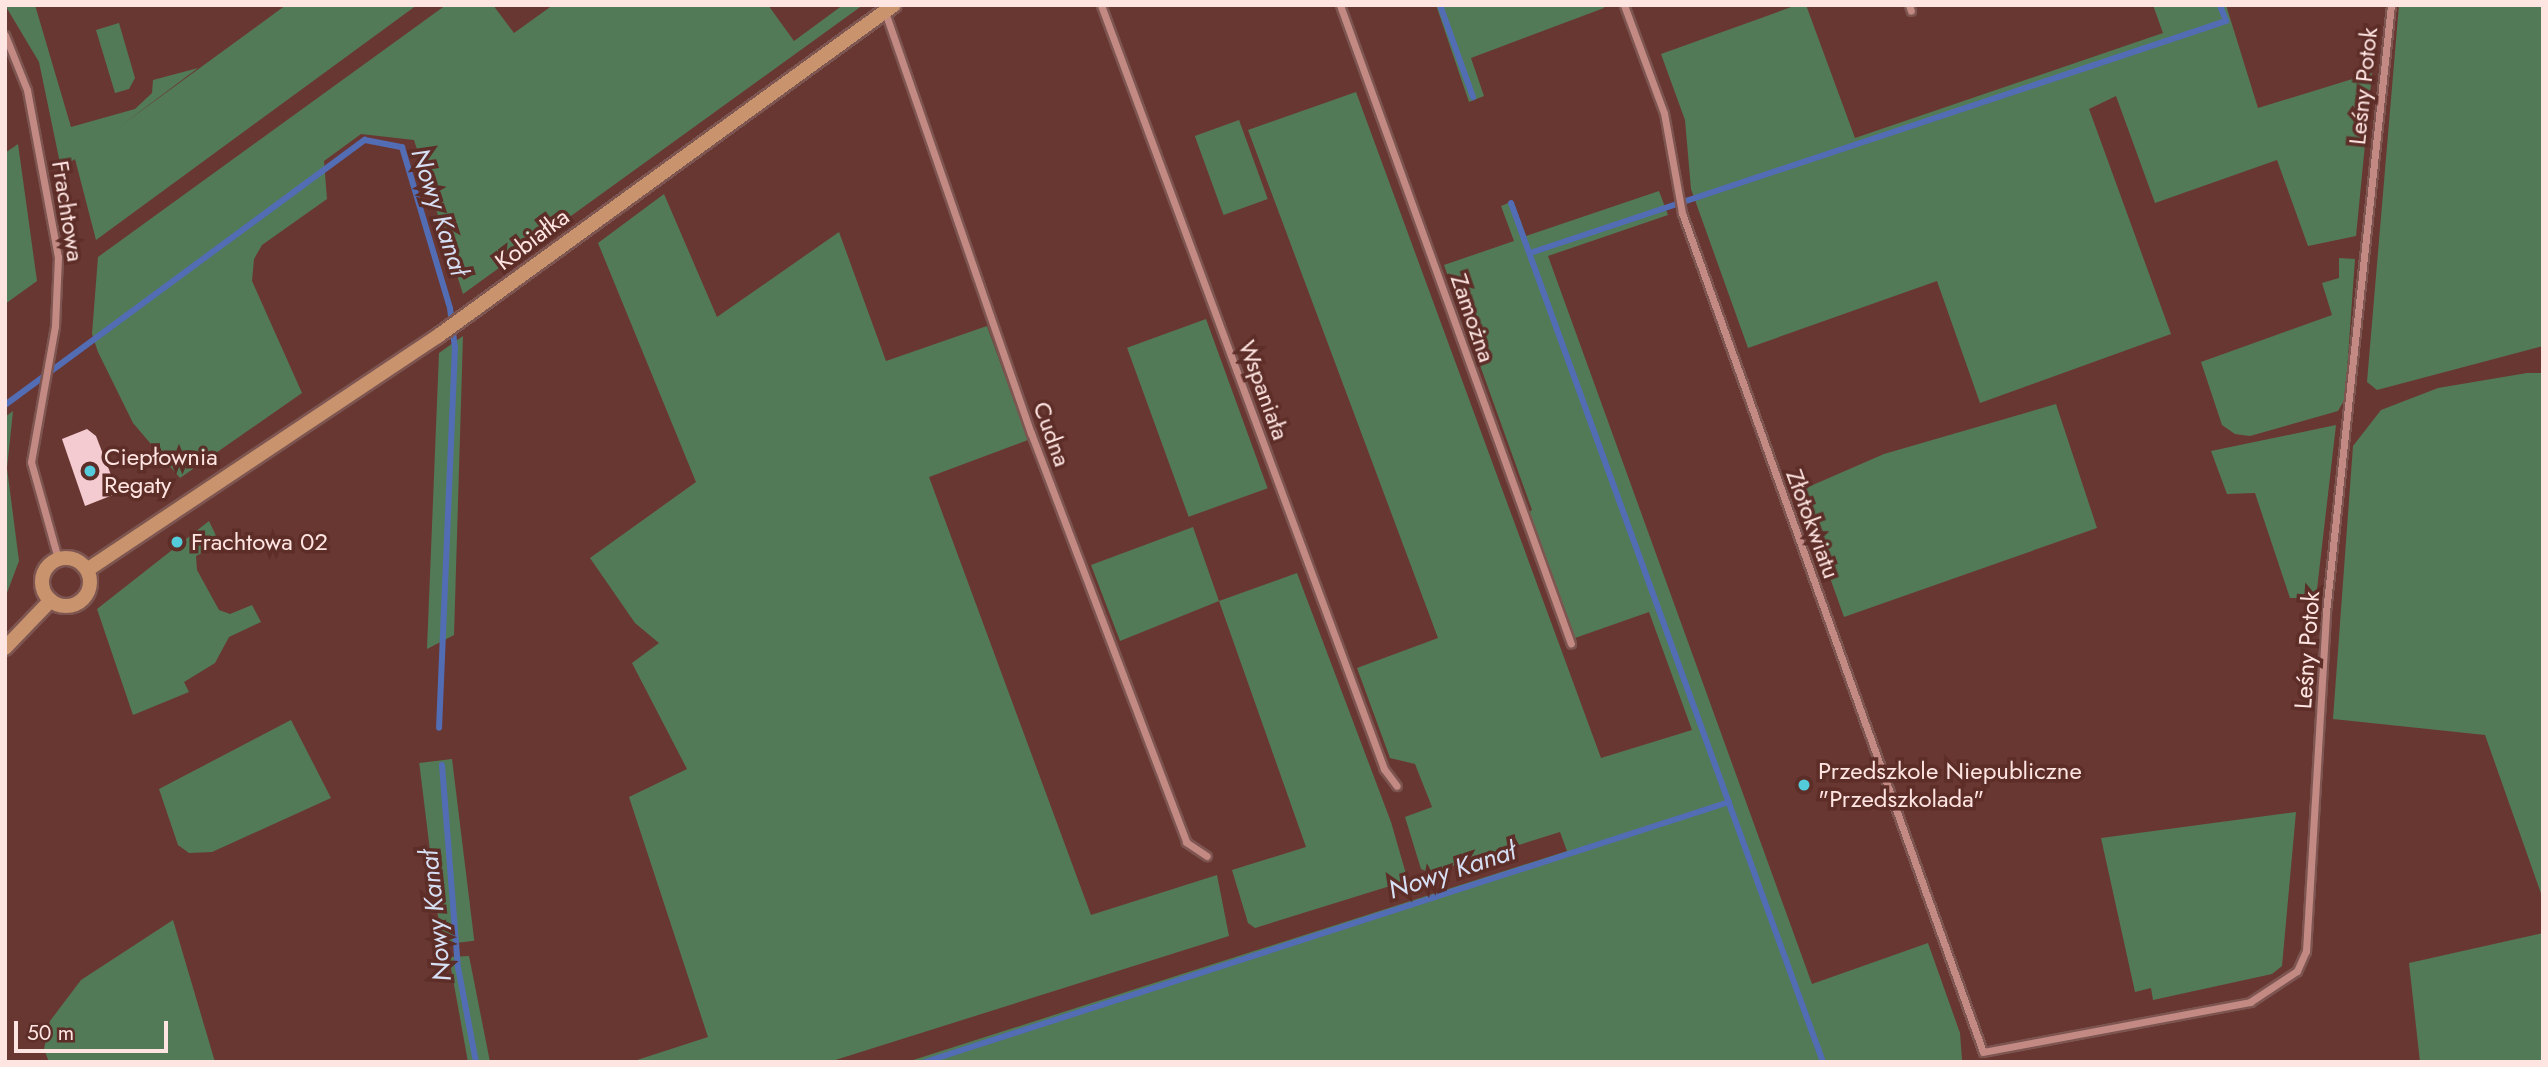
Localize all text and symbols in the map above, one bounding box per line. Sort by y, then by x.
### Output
street label: Leśny Potok [2343,26,2383,146]
water label: Nowy Kanał [404,144,474,280]
street label: Frachtowa [46,159,90,263]
street label: Kobiałka [489,202,575,276]
street label: Zamożna [1444,270,1502,366]
street label: Wspaniała [1233,336,1295,444]
street label: Cudna [1027,398,1077,470]
place label: Ciepłownia Regaty [104,443,218,499]
marker: Ciepłownia Regaty [82,463,98,479]
street label: Złotokwiatu [1780,466,1846,582]
place label: Frachtowa 02 [191,528,328,556]
marker: Frachtowa 02 [169,534,185,550]
street label: Leśny Potok [2289,590,2325,710]
place label: Przedszkole Niepubliczne "Przedszkolada" [1818,757,2082,813]
marker: Przedszkole Niepubliczne "Przedszkolada" [1796,777,1812,793]
water label: Nowy Kanał [1384,836,1520,906]
water label: Nowy Kanał [414,849,458,983]
scale bar [18,1007,172,1052]
text: 50 m [27,1018,74,1048]

